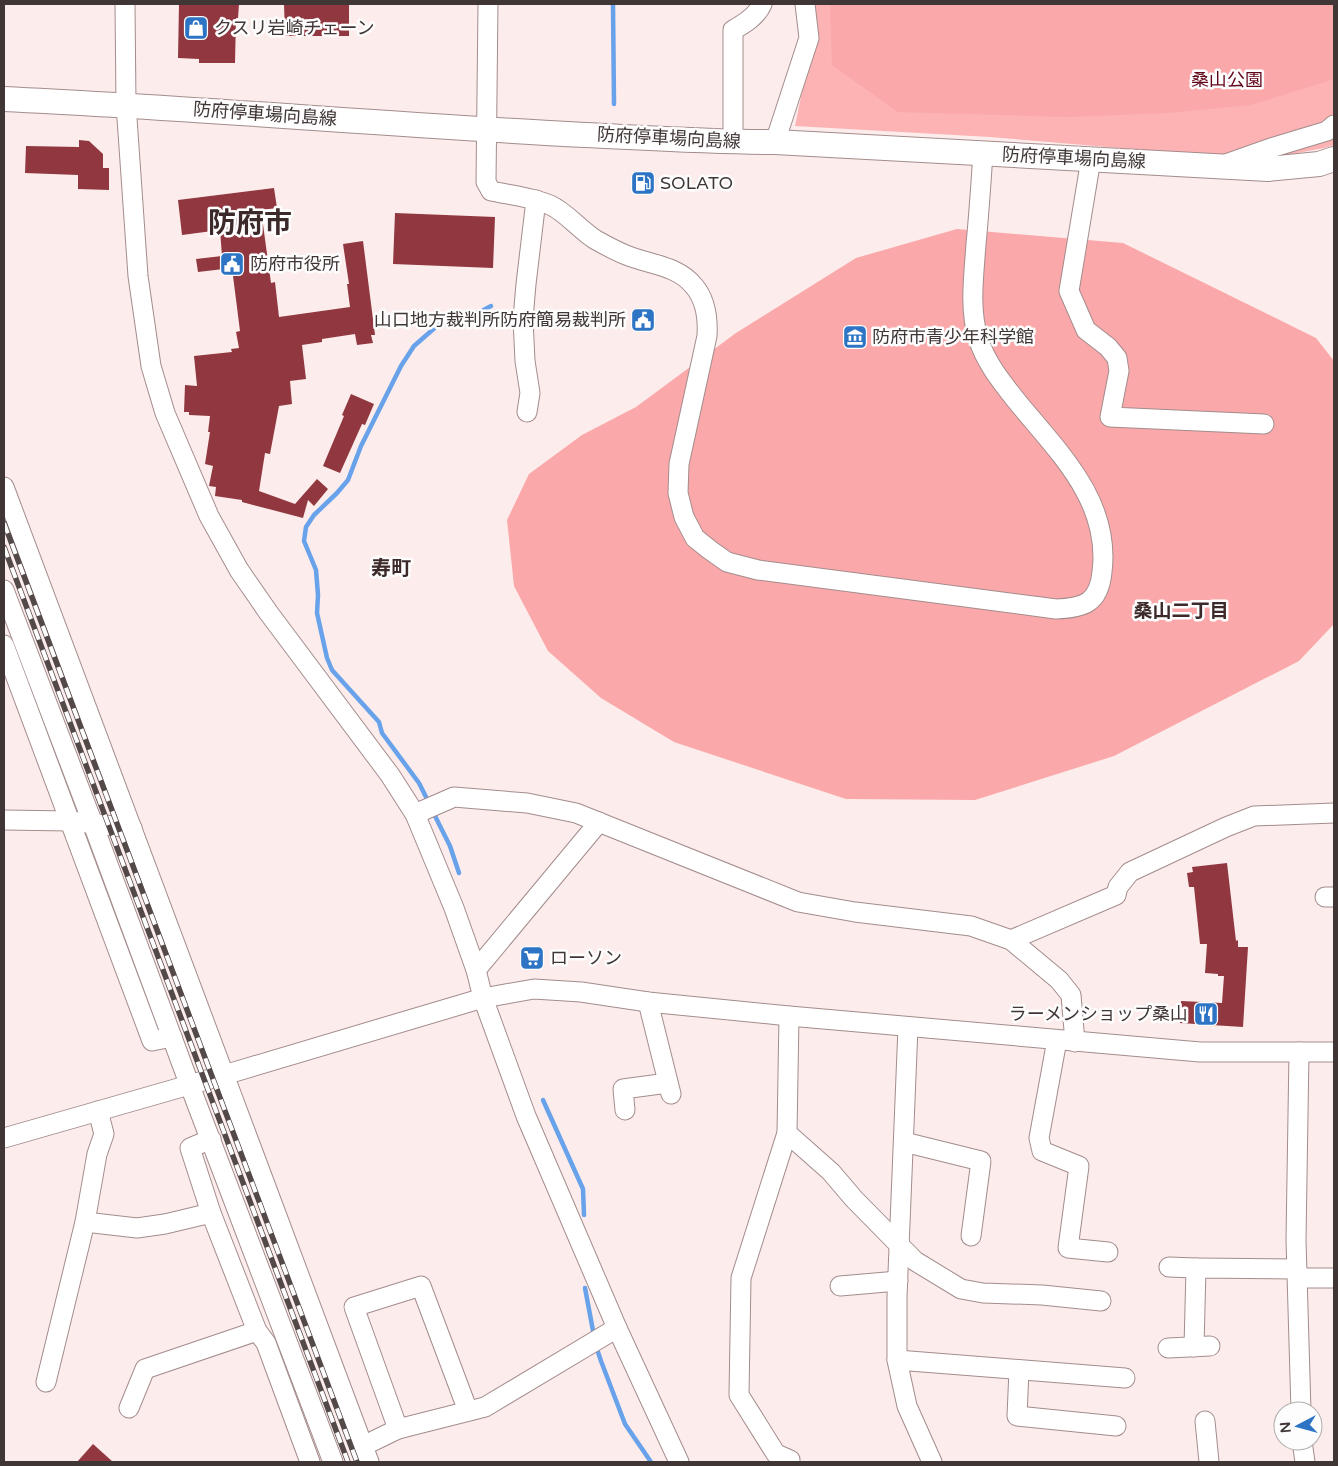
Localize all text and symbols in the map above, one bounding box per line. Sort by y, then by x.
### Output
shop icon: クスリ岩崎チェーン [183,15,209,41]
place label: クスリ岩崎チェーン [214,17,375,39]
park label: 桑山公園 [1191,69,1263,91]
street label: 防府停車場向島線 [192,98,338,130]
street label: 防府停車場向島線 [597,123,741,153]
street label: 防府停車場向島線 [1002,143,1146,173]
fuel station icon: SOLATO [630,170,656,196]
place label: SOLATO [660,172,733,194]
district label: 防府市 [208,206,292,240]
public building icon: 防府市役所 [219,251,245,277]
place label: 防府市役所 [250,253,340,275]
public building icon: 山口地方裁判所防府簡易裁判所 [630,307,656,333]
place label: 山口地方裁判所防府簡易裁判所 [374,309,626,331]
museum icon: 防府市青少年科学館 [842,324,868,350]
place label: 防府市青少年科学館 [872,326,1034,348]
district label: 寿町 [371,557,411,581]
district label: 桑山二丁目 [1133,600,1229,622]
supermarket icon: ローソン [519,945,545,971]
place label: ローソン [550,947,622,969]
restaurant icon: ラーメンショップ桑山 [1193,1001,1219,1027]
place label: ラーメンショップ桑山 [1009,1003,1188,1025]
north arrow [1273,1401,1323,1451]
text: N [1277,1421,1295,1434]

